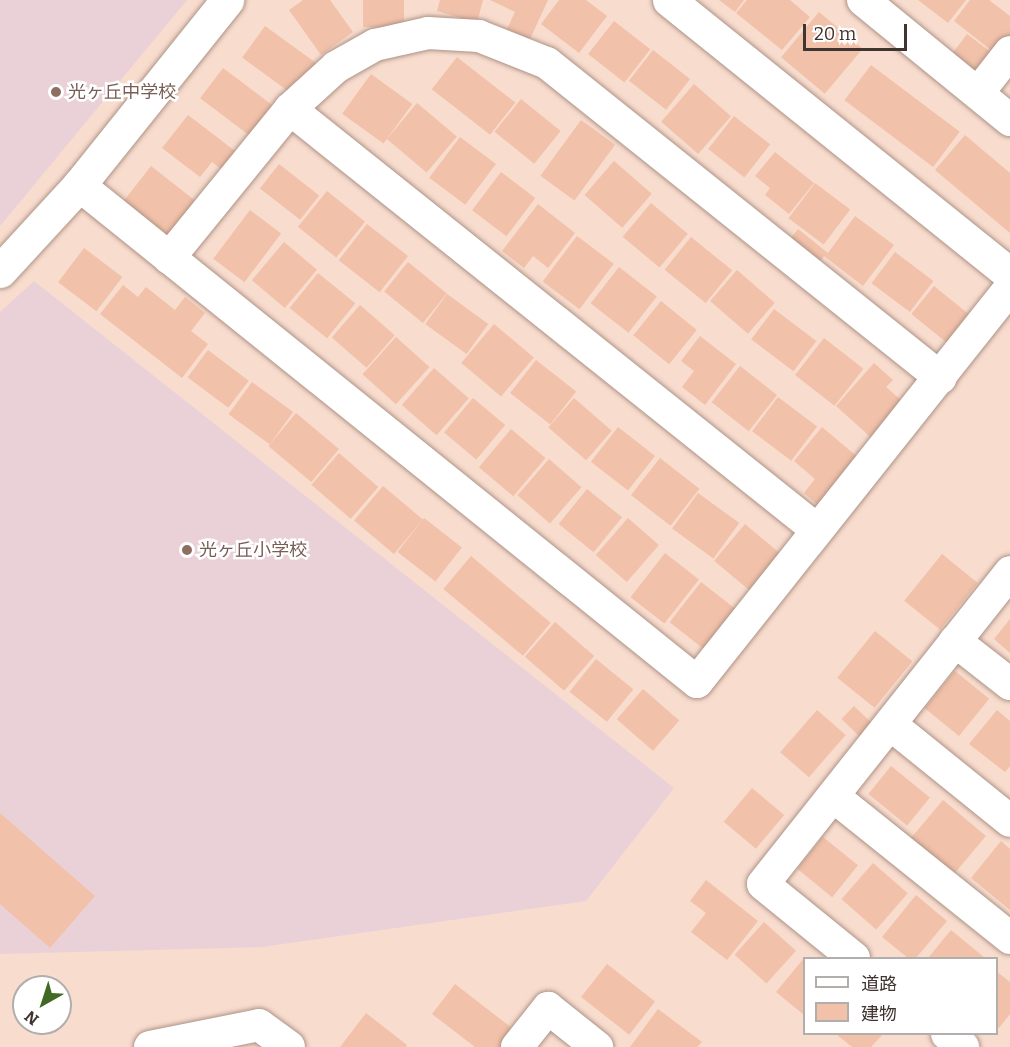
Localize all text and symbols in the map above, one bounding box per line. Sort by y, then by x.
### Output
scale bar [806,12,910,50]
text: 20 m [814,23,856,45]
place label: 光ヶ丘中学校 [68,81,176,103]
marker: 光ヶ丘中学校 [49,85,63,99]
place label: 光ヶ丘小学校 [199,539,307,561]
marker: 光ヶ丘小学校 [180,543,194,557]
legend [803,957,998,1035]
text: 道路 [861,973,897,995]
north arrow [12,975,72,1035]
text: 建物 [861,1003,897,1025]
text: N [21,1007,42,1029]

